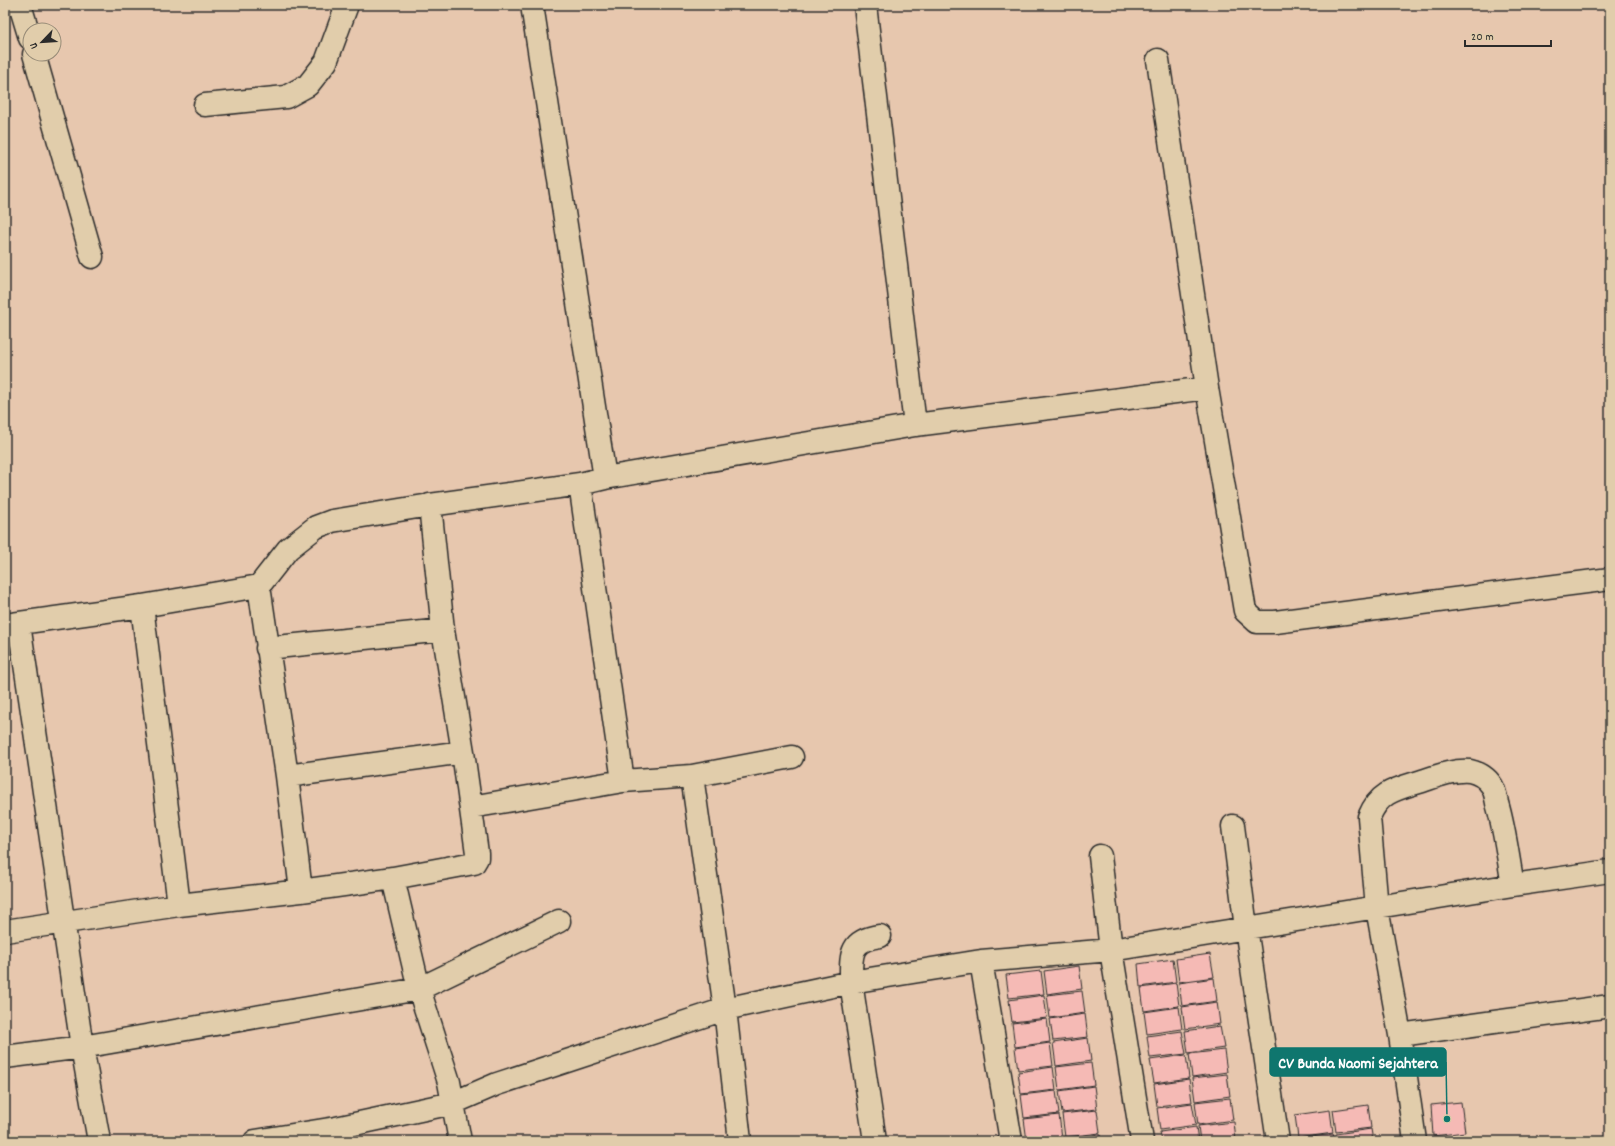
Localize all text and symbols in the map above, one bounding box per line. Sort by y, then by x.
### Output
north arrow [22,22,62,62]
scale bar [1465,22,1551,48]
text: 20 m [1471,29,1494,46]
text: U [26,40,43,51]
callout: CV Bunda Naomi Sejahtera [1270,1048,1446,1076]
text: CV Bunda Naomi Sejahtera [1278,1053,1439,1076]

